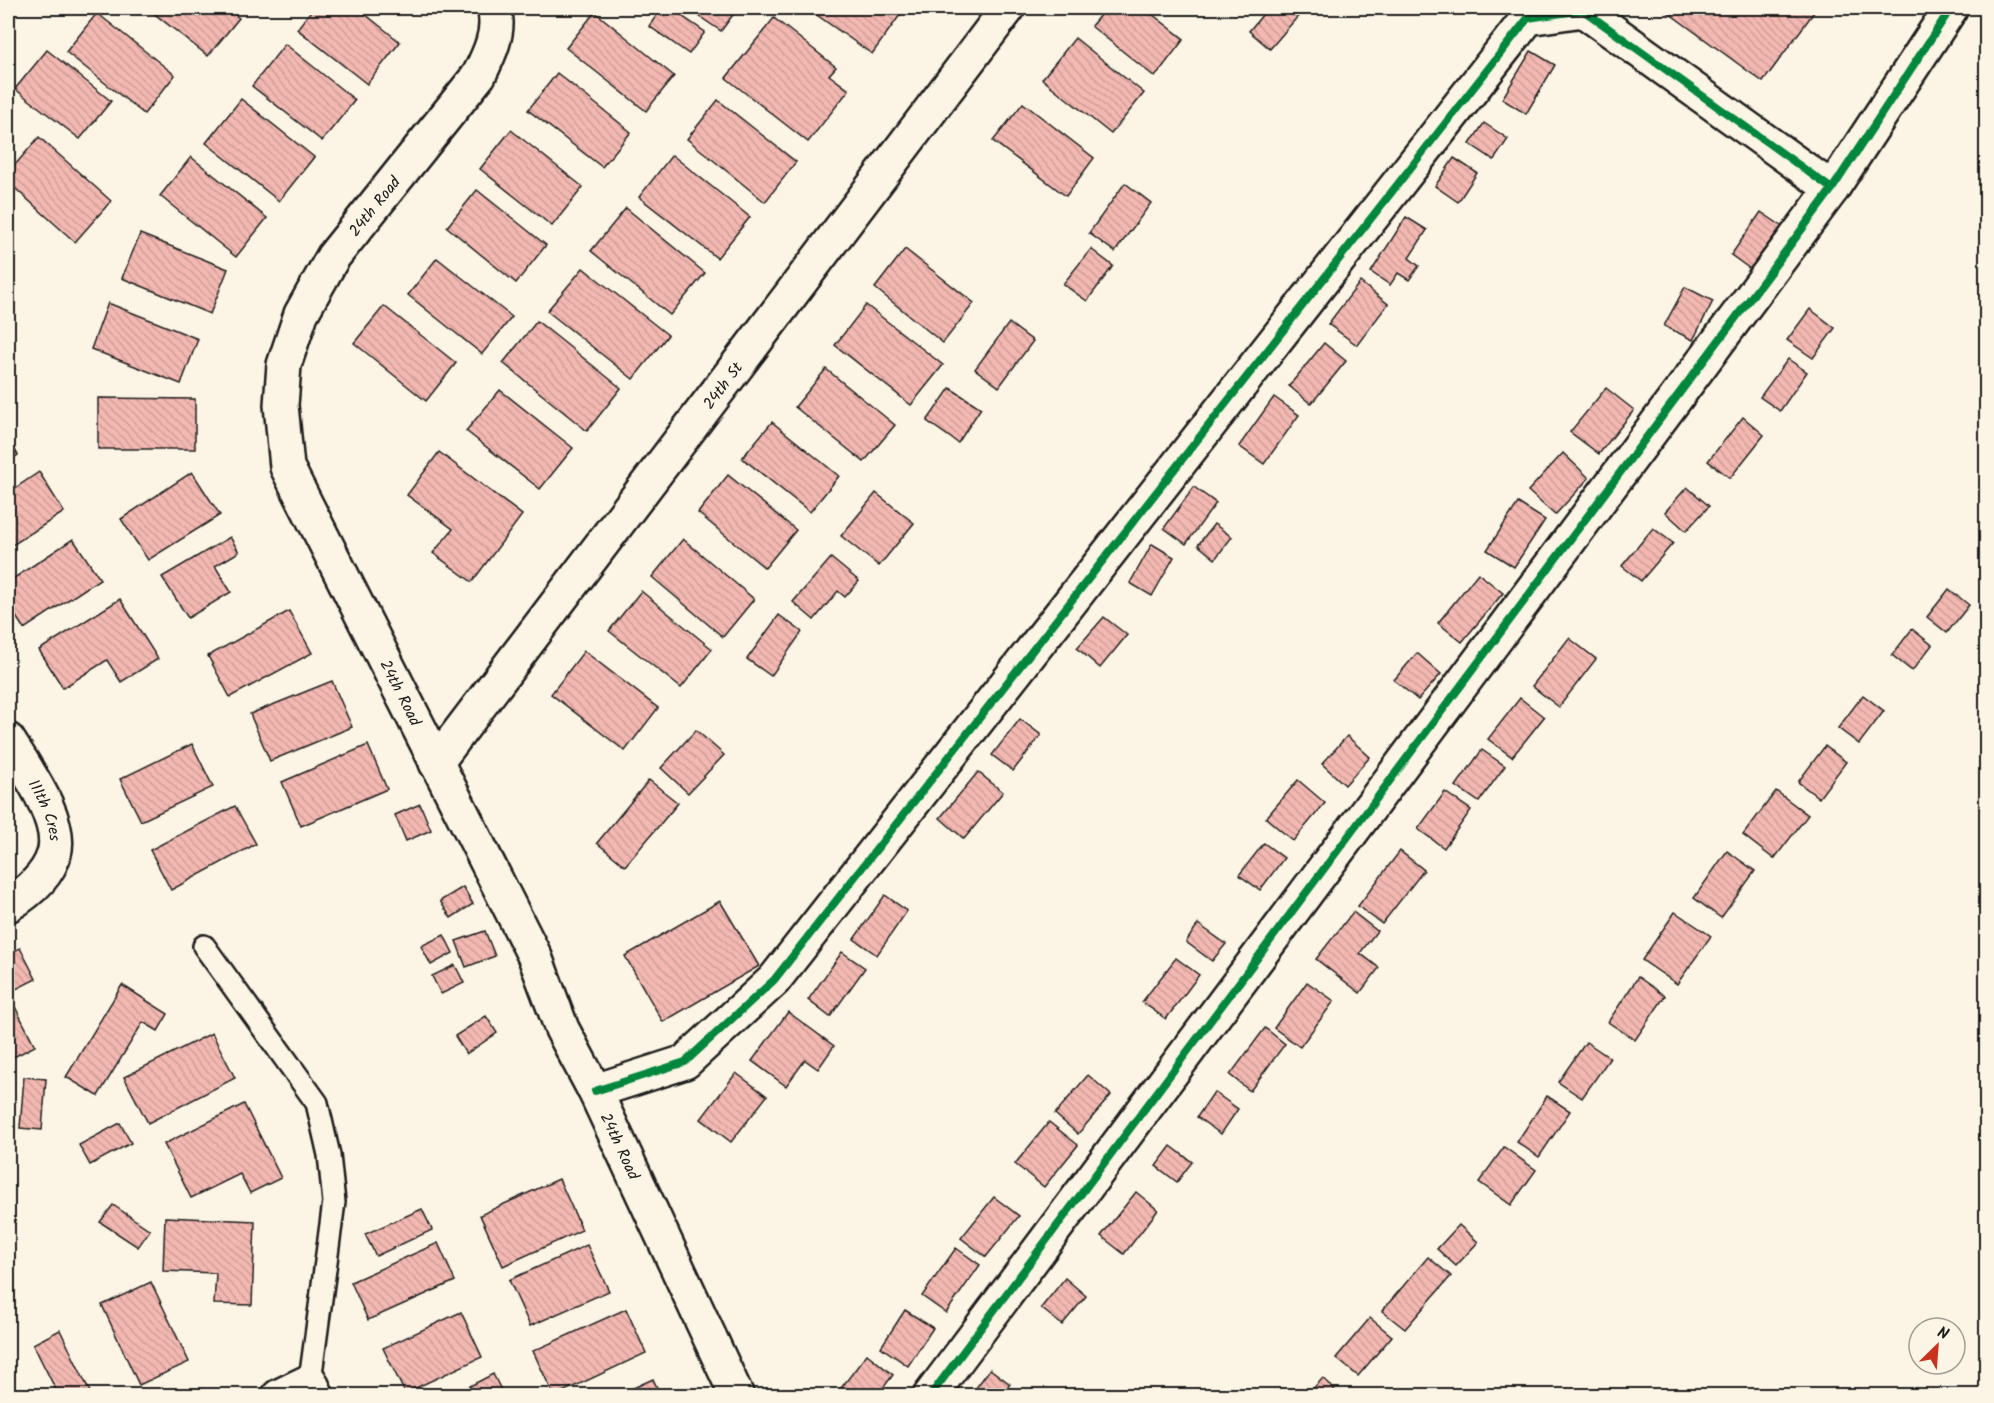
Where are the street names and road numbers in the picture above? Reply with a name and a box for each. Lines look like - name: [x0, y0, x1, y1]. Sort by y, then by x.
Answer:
- street label: 24th Road: [343, 171, 408, 243]
- street label: 24th St: [697, 356, 750, 415]
- street label: 24th Road: [373, 656, 428, 732]
- street label: 111th Cres: [21, 775, 67, 842]
- street label: 24th Road: [593, 1109, 646, 1185]

